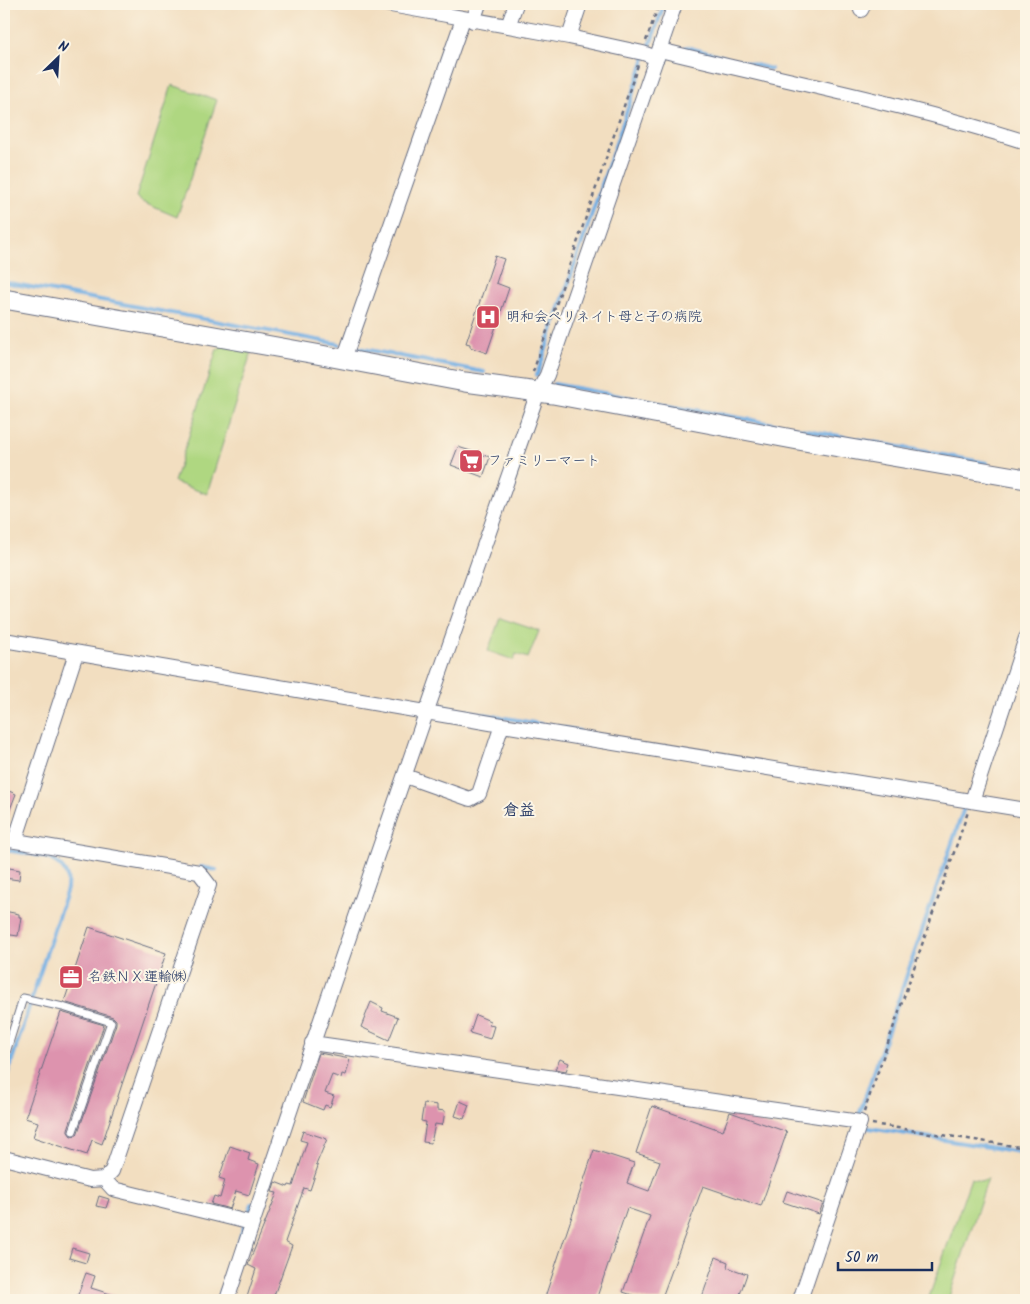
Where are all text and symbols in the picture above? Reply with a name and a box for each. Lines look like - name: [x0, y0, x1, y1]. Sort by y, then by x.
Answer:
- north arrow: [32, 32, 82, 82]
- text: N: [54, 35, 72, 59]
- hospital icon: 明和会ペリネイト母と子の病院: [475, 304, 501, 330]
- place label: 明和会ペリネイト母と子の病院: [506, 306, 702, 328]
- supermarket icon: ファミリーマート: [458, 448, 484, 474]
- place label: ファミリーマート: [488, 450, 600, 472]
- district label: 倉益: [503, 798, 535, 823]
- office icon: 名鉄ＮＸ運輸㈱: [58, 964, 84, 990]
- place label: 名鉄ＮＸ運輸㈱: [88, 966, 186, 988]
- scale bar: [838, 1239, 931, 1271]
- text: 50 m: [845, 1246, 879, 1270]

